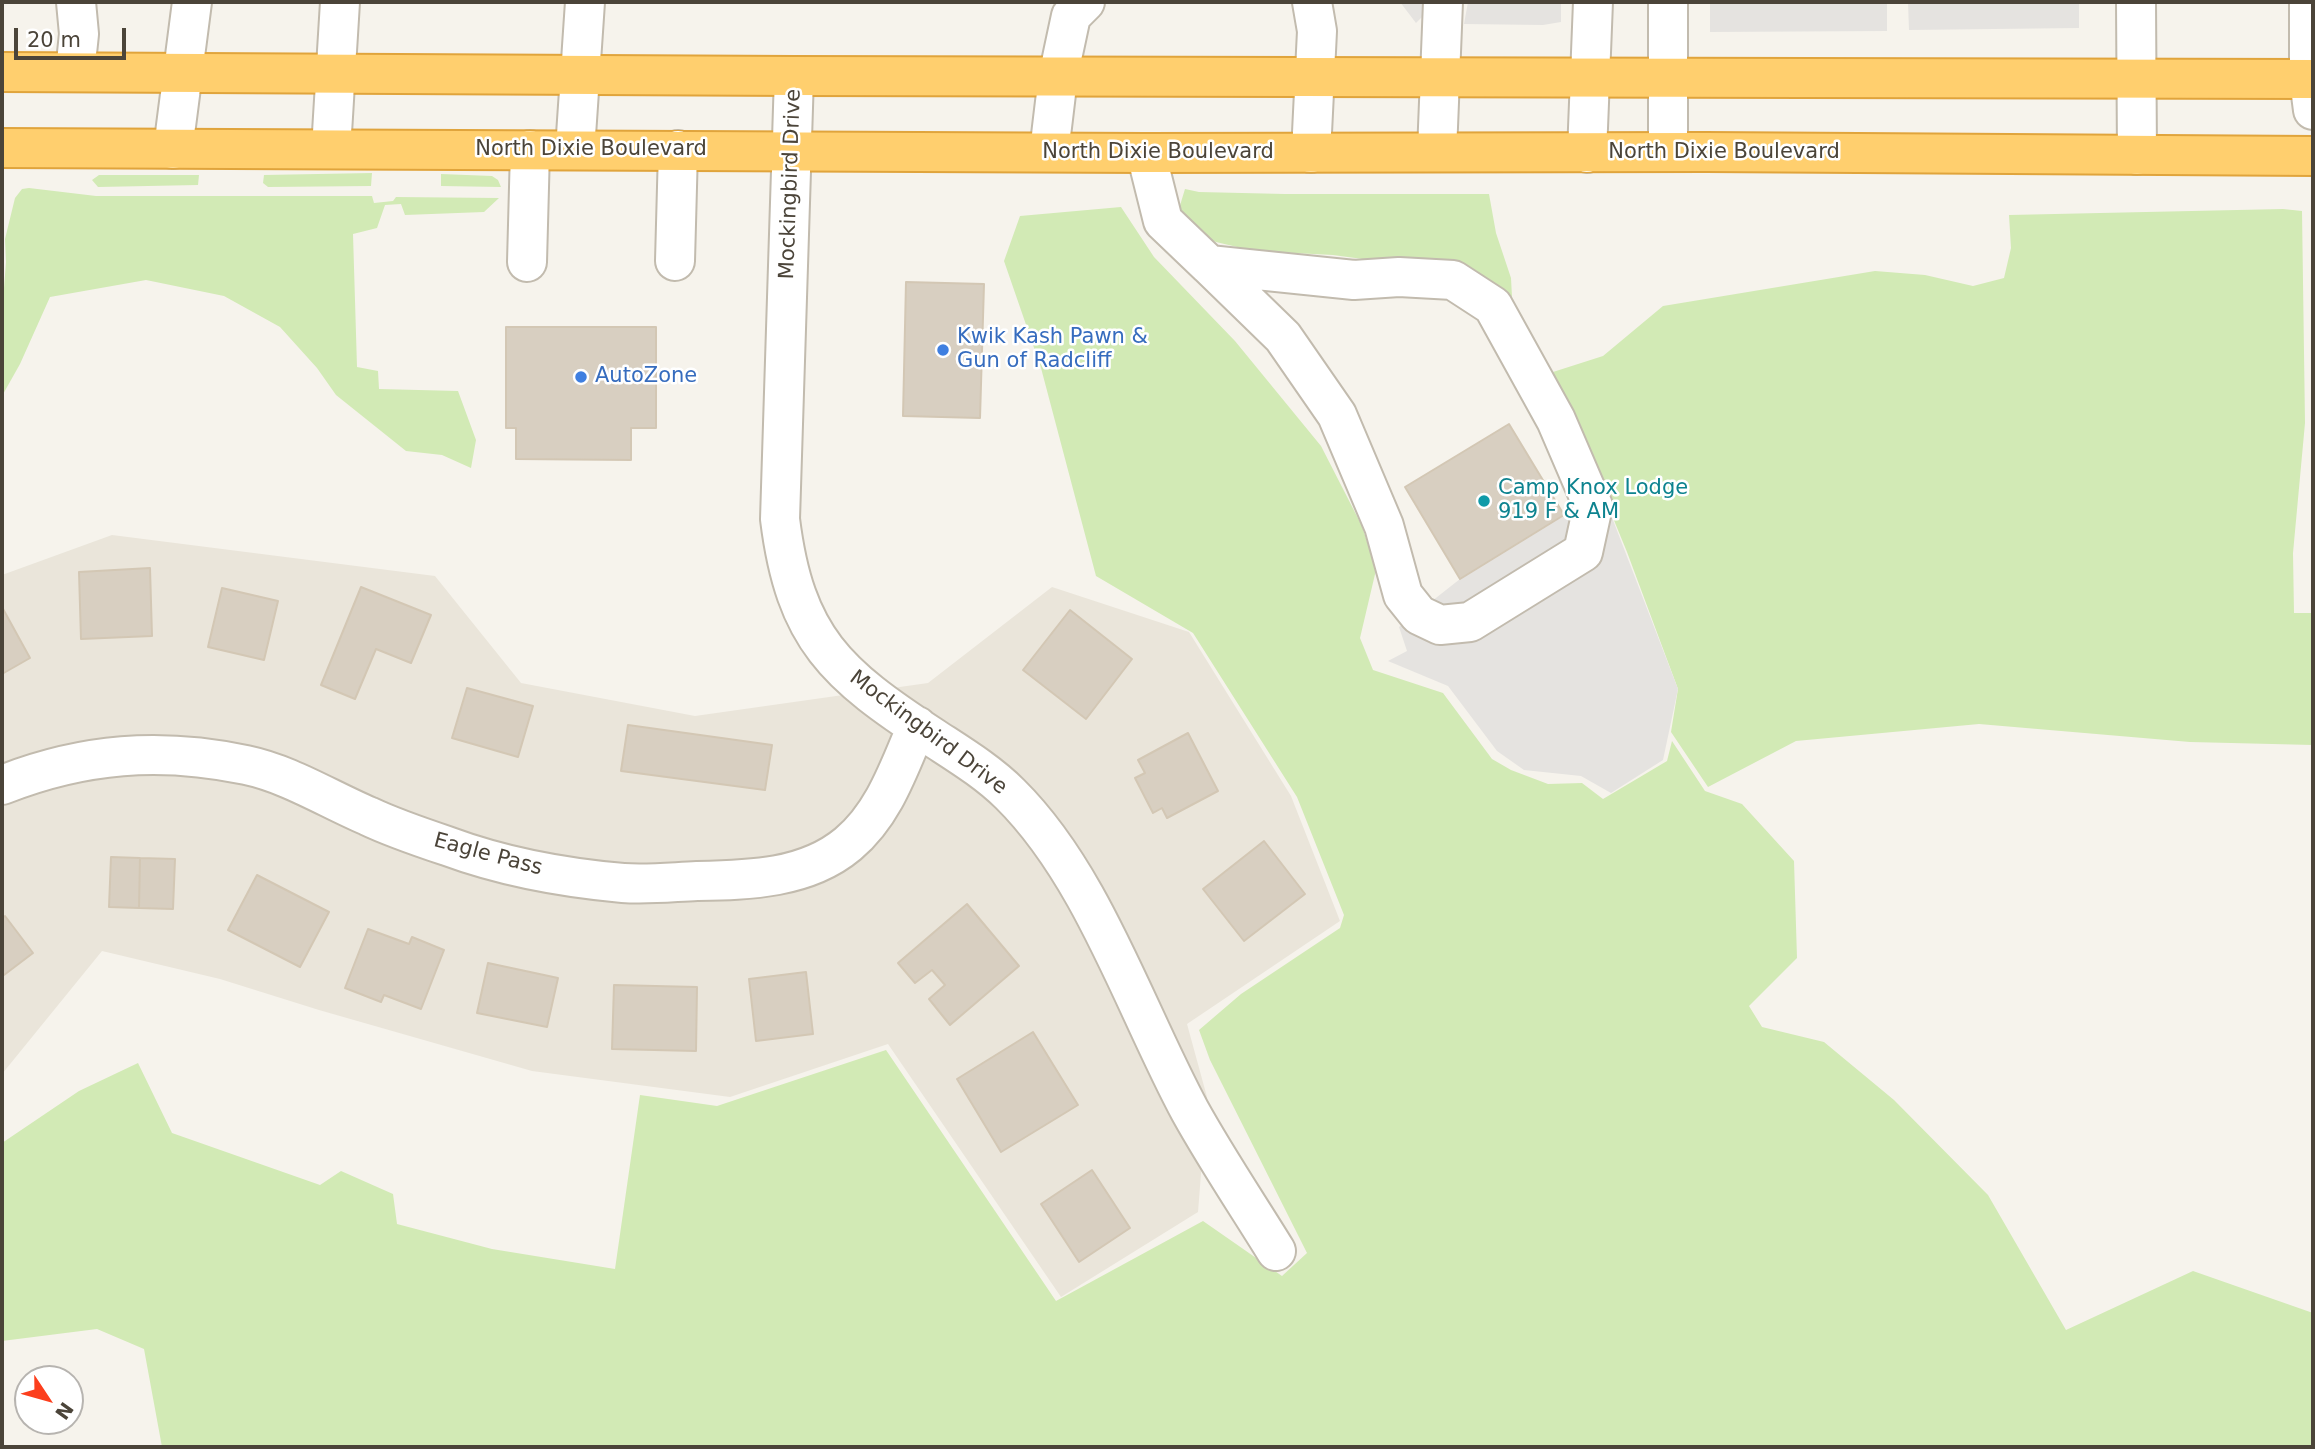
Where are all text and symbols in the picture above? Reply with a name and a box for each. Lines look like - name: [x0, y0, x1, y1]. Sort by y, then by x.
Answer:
- scale bar: [18, 14, 130, 58]
- text: 20 m: [27, 28, 81, 52]
- street label: Mockingbird Drive: [775, 88, 807, 280]
- street label: North Dixie Boulevard: [475, 137, 707, 163]
- street label: North Dixie Boulevard: [1042, 140, 1274, 166]
- street label: North Dixie Boulevard: [1608, 140, 1840, 166]
- place label: Kwik Kash Pawn & Gun of Radcliff: [957, 325, 1148, 375]
- marker: Kwik Kash Pawn & Gun of Radcliff: [935, 342, 951, 358]
- place label: AutoZone: [595, 364, 697, 390]
- marker: AutoZone: [573, 369, 589, 385]
- place label: Camp Knox Lodge 919 F & AM: [1498, 476, 1688, 526]
- marker: Camp Knox Lodge 919 F & AM: [1476, 493, 1492, 509]
- street label: Mockingbird Drive: [844, 666, 1012, 800]
- street label: Eagle Pass: [431, 828, 545, 882]
- north arrow: [14, 1365, 84, 1435]
- text: N: [51, 1398, 78, 1424]

